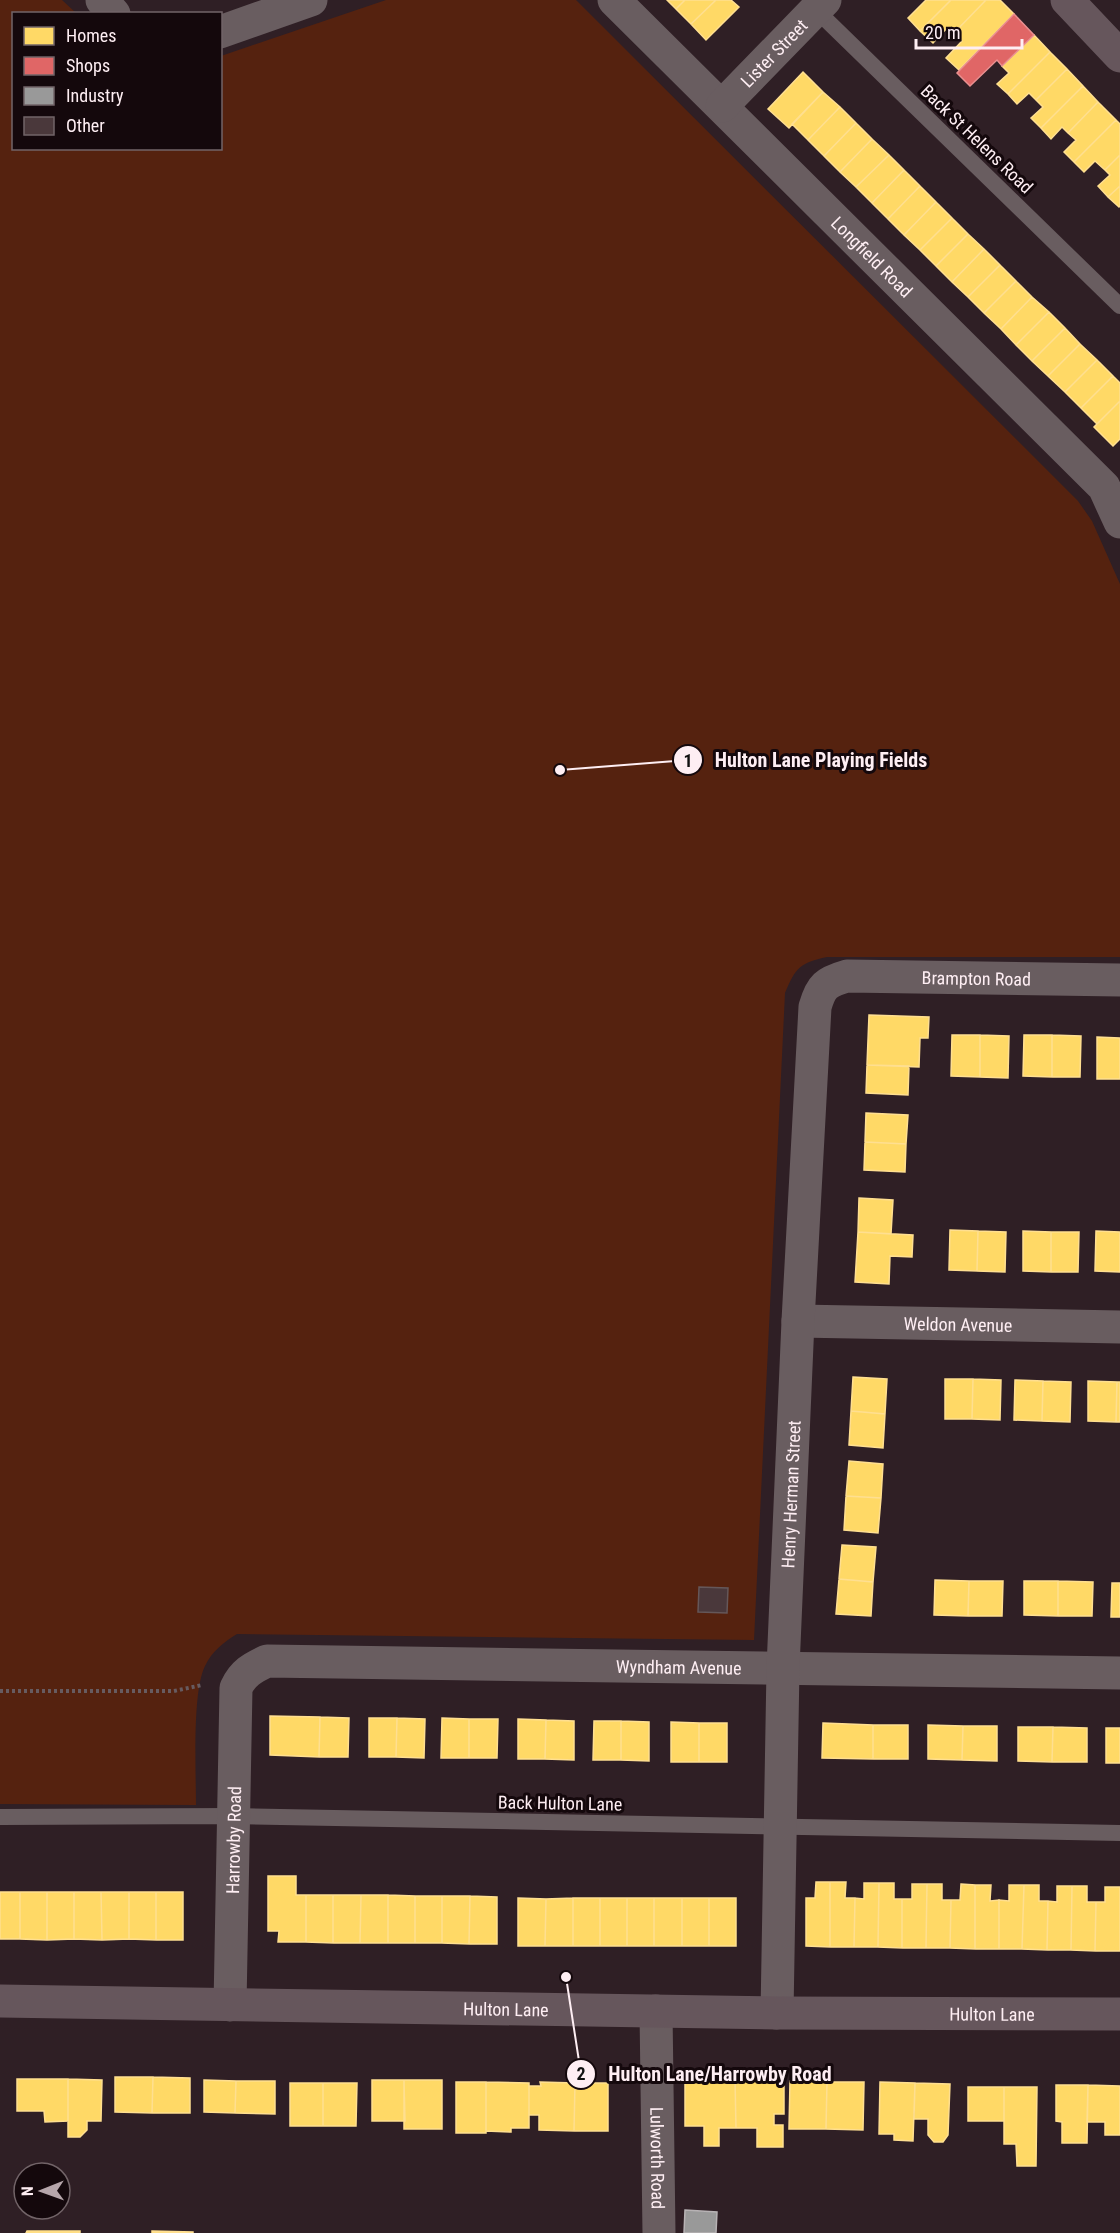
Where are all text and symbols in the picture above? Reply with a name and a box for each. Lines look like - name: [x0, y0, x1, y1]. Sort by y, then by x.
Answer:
- legend: [12, 12, 222, 150]
- scale bar: [916, 12, 1022, 50]
- street label: Lister Street: [736, 15, 811, 91]
- text: 20 m: [925, 22, 960, 43]
- text: Homes: [66, 25, 116, 46]
- text: Shops: [66, 55, 110, 76]
- street label: Back St Helens Road: [917, 80, 1037, 198]
- text: Industry: [66, 85, 124, 106]
- text: Other: [66, 115, 105, 136]
- street label: Longfield Road: [827, 212, 917, 301]
- callout: Hulton Lane Playing Fields: [673, 741, 939, 779]
- text: Hulton Lane Playing Fields: [715, 748, 927, 772]
- text: 1: [683, 750, 693, 771]
- street label: Brampton Road: [922, 967, 1031, 989]
- street label: Weldon Avenue: [903, 1312, 1013, 1335]
- street label: Henry Herman Street: [777, 1420, 804, 1569]
- street label: Wyndham Avenue: [616, 1655, 742, 1678]
- street label: Harrowby Road: [222, 1786, 245, 1894]
- street label: Back Hulton Lane: [498, 1791, 622, 1815]
- street label: Hulton Lane: [463, 1998, 549, 2020]
- street label: Hulton Lane: [949, 2003, 1035, 2024]
- callout: Hulton Lane/Harrowby Road: [566, 2055, 843, 2093]
- text: Hulton Lane/Harrowby Road: [608, 2062, 832, 2086]
- text: 2: [576, 2063, 586, 2084]
- street label: Lulworth Road: [647, 2107, 669, 2209]
- north arrow: [12, 2161, 72, 2221]
- text: N: [18, 2186, 37, 2196]

